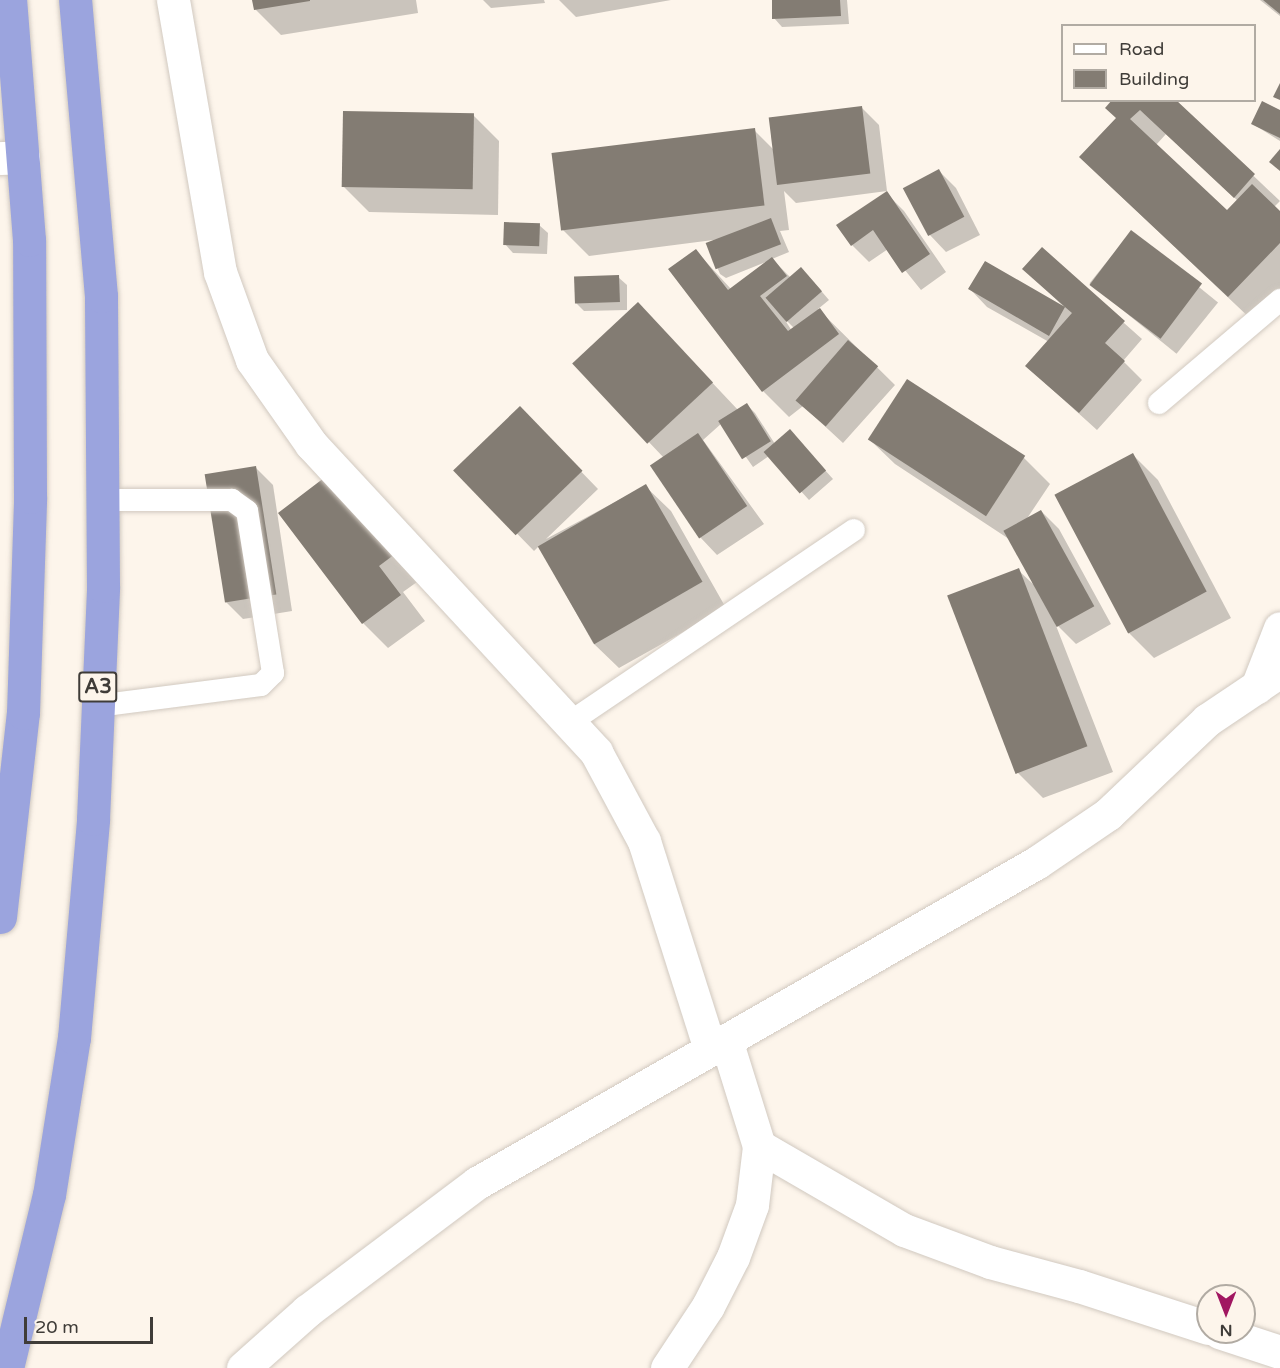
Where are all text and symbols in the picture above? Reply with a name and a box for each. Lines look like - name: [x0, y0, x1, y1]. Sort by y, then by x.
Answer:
- legend: [1061, 24, 1256, 102]
- text: Road: [1119, 38, 1164, 60]
- text: Building: [1119, 68, 1189, 90]
- road number: A3: [77, 670, 119, 704]
- north arrow: [1196, 1284, 1256, 1344]
- scale bar: [27, 1305, 156, 1343]
- text: 20 m: [35, 1316, 79, 1338]
- text: N: [1220, 1320, 1232, 1340]

